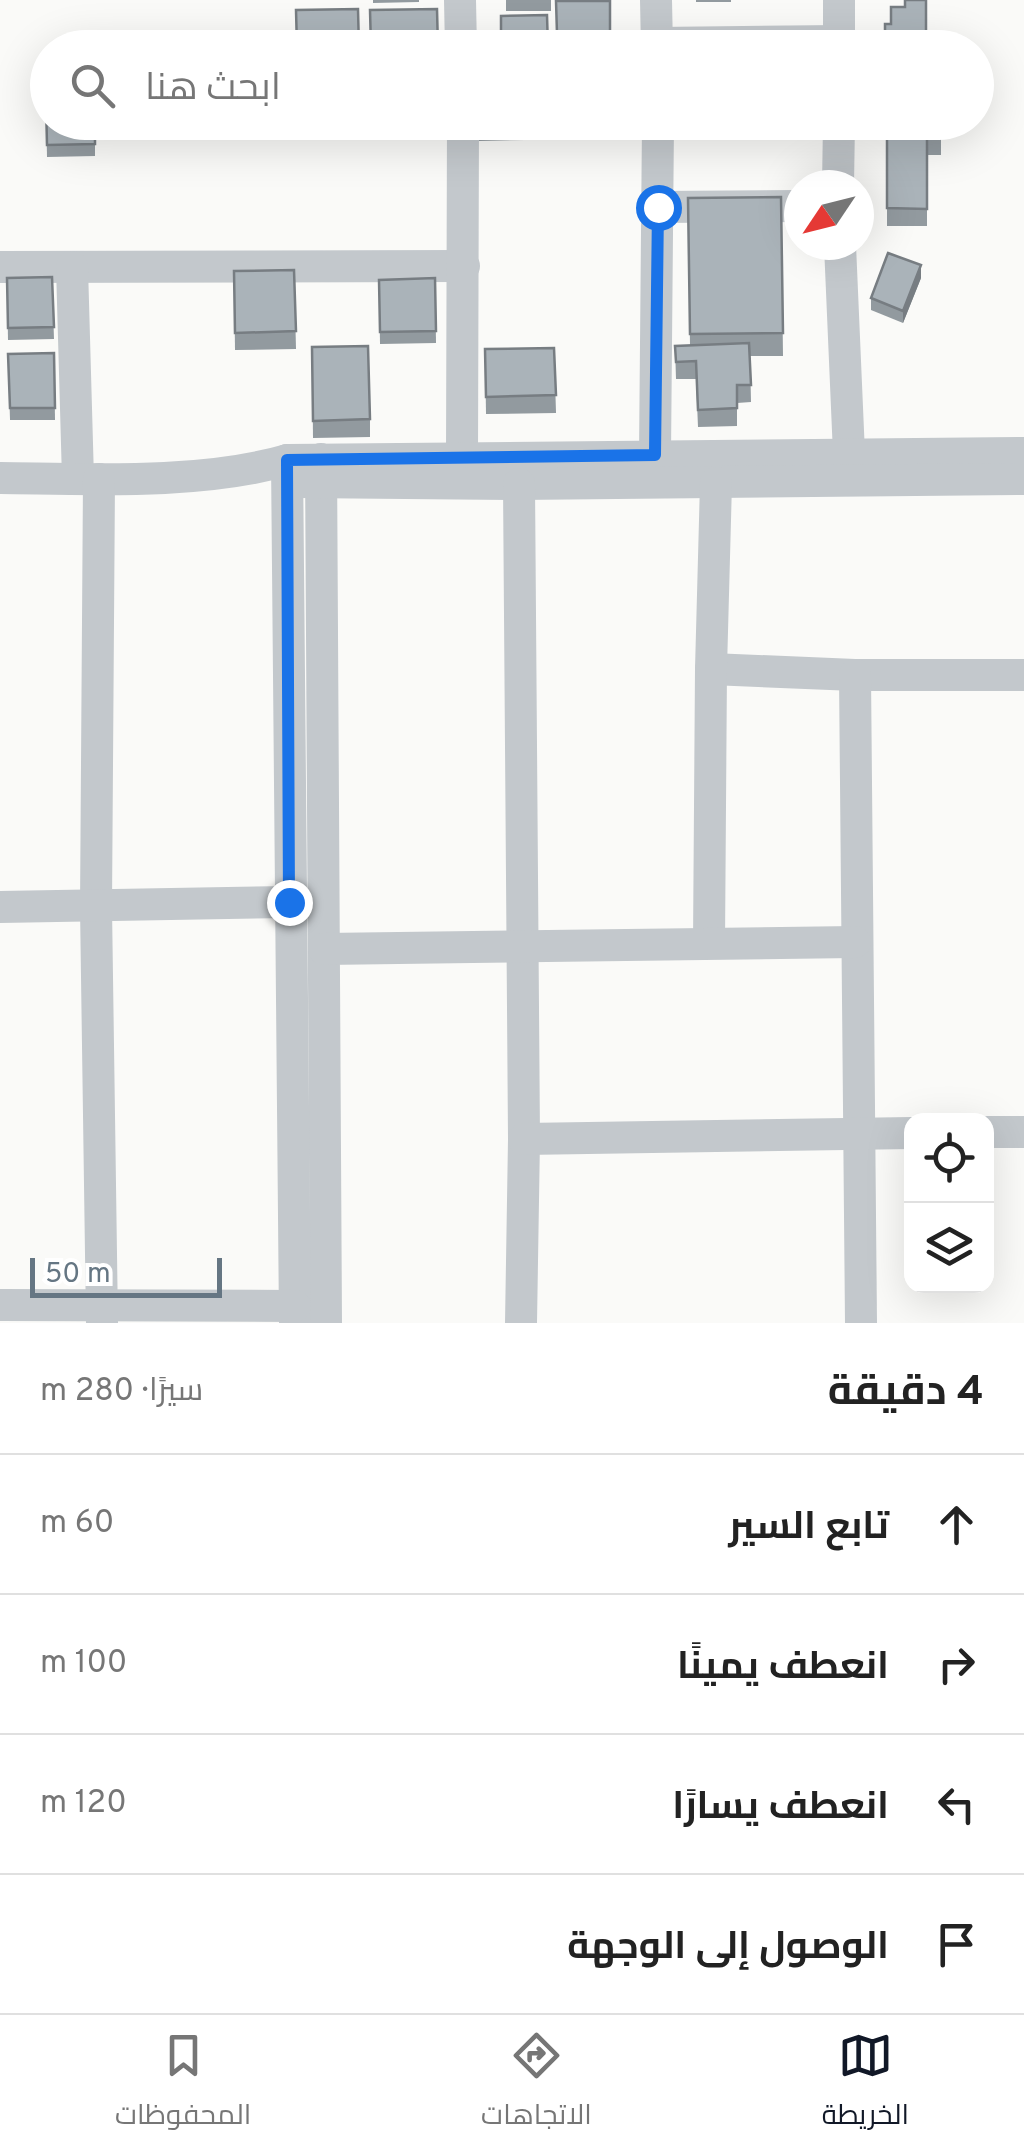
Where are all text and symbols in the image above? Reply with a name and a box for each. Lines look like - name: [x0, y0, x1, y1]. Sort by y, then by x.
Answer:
- search box: [30, 30, 994, 140]
- icon: search: [65, 58, 120, 113]
- text: ابحث هنا: [145, 65, 281, 114]
- north arrow: [784, 170, 874, 260]
- route start: [636, 185, 682, 231]
- route end: [267, 880, 313, 926]
- map controls: [904, 1113, 994, 1293]
- button: locate: [904, 1113, 994, 1203]
- button: layers: [904, 1203, 994, 1293]
- scale bar: [30, 1253, 222, 1298]
- text: 50 m: [45, 1257, 111, 1293]
- text: 4 دقيقة: [828, 1367, 984, 1420]
- text: سيرًا · 280 m: [40, 1372, 203, 1412]
- icon: ahead: [929, 1497, 984, 1552]
- text: 60 m: [40, 1504, 114, 1544]
- text: تابع السير: [728, 1504, 889, 1553]
- icon: right: [929, 1637, 984, 1692]
- text: 100 m: [40, 1644, 127, 1684]
- text: انعطف يمينًا: [677, 1644, 889, 1693]
- icon: left: [929, 1777, 984, 1832]
- text: 120 m: [40, 1784, 127, 1824]
- text: انعطف يسارًا: [672, 1784, 889, 1833]
- icon: arrive: [929, 1917, 984, 1972]
- text: الوصول إلى الوجهة: [567, 1924, 889, 1973]
- tab: المحفوظات: [115, 2028, 251, 2140]
- tab: الاتجاهات: [481, 2028, 592, 2140]
- tab: الخريطة: [822, 2028, 909, 2140]

